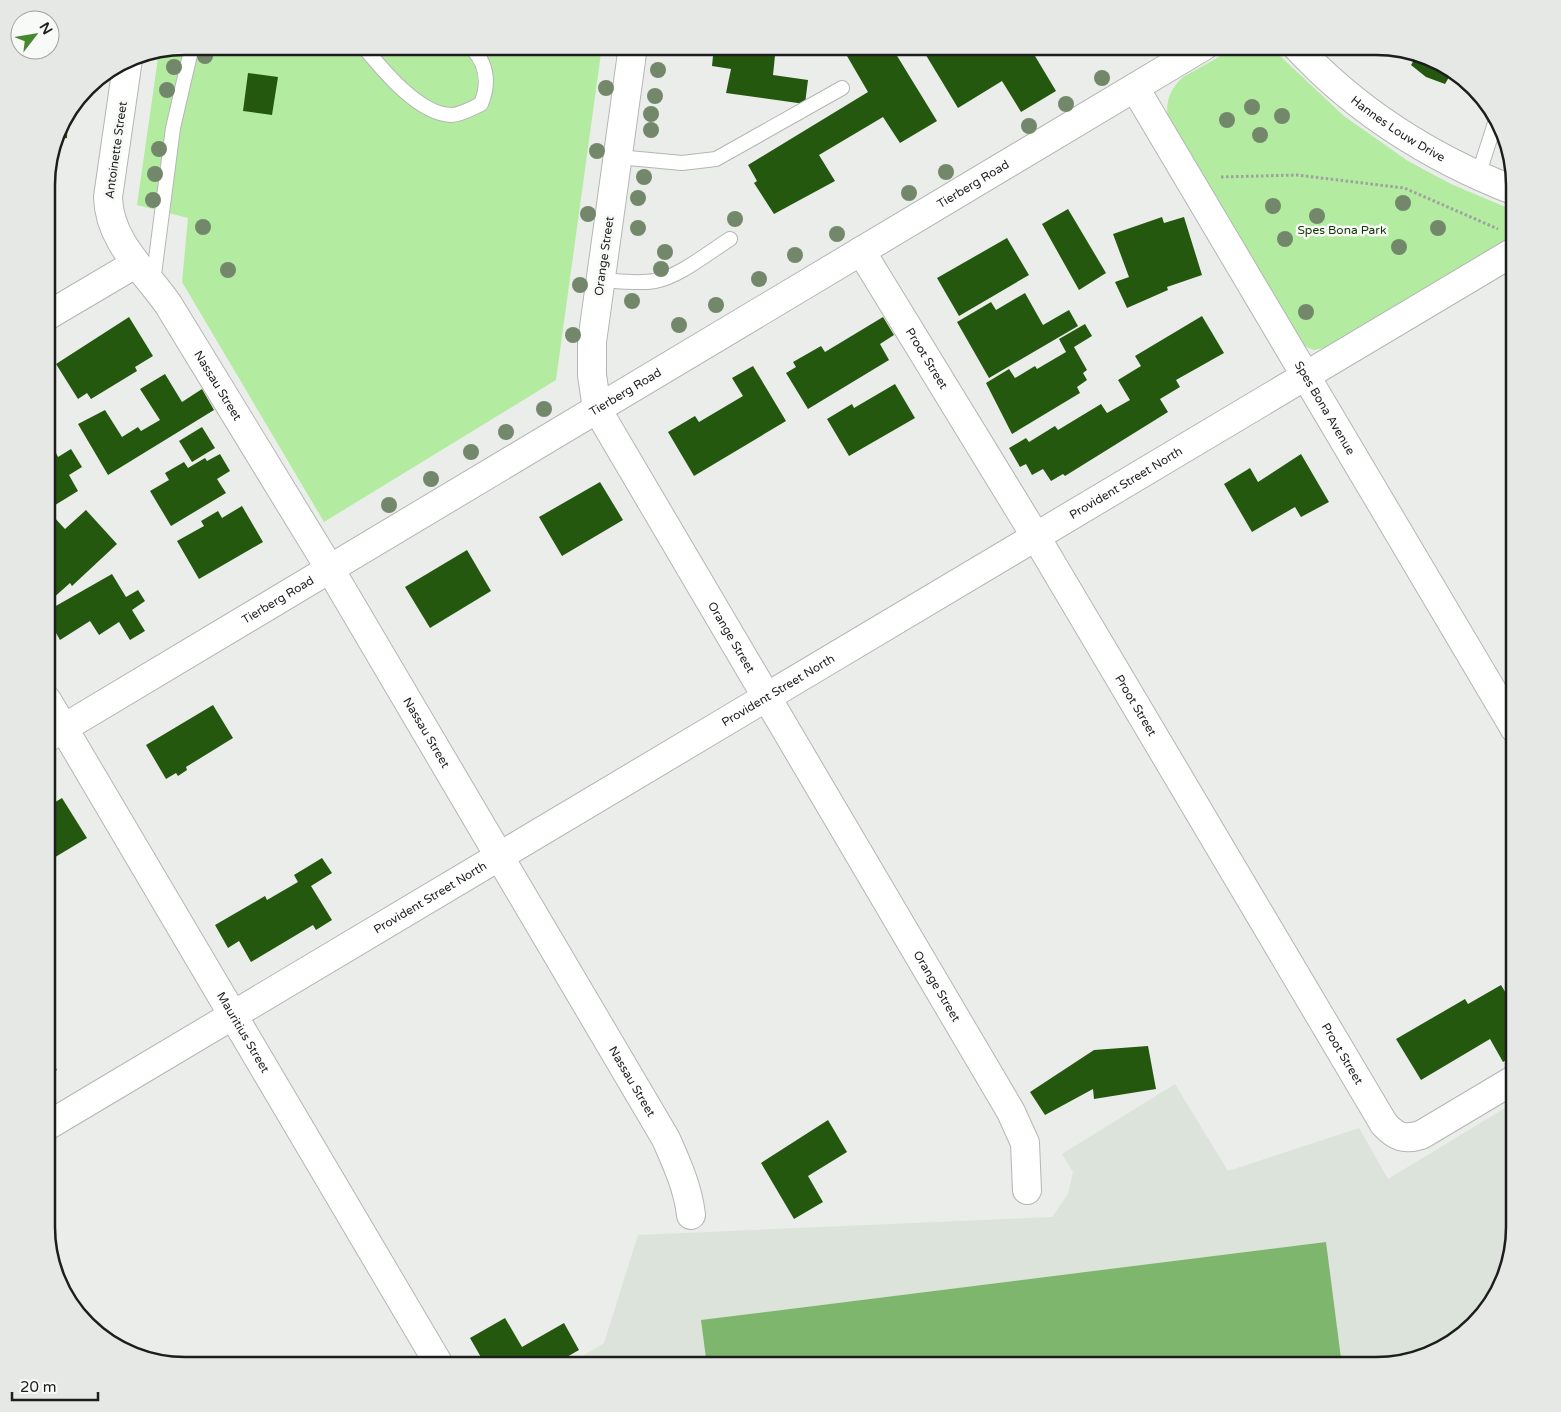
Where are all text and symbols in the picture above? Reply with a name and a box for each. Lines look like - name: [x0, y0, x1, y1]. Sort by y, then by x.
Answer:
- north arrow: [10, 10, 60, 60]
- text: N: [36, 19, 56, 38]
- street label: Hannes Louw Drive: [1348, 93, 1448, 165]
- street label: Antoinette Street: [102, 100, 130, 200]
- street label: Tierberg Road: [935, 157, 1011, 211]
- street label: Orange Street: [591, 215, 617, 297]
- park label: Spes Bona Park: [1298, 223, 1387, 237]
- street label: Proot Street: [903, 325, 951, 392]
- street label: Nassau Street: [191, 348, 245, 423]
- street label: Spes Bona Avenue: [1292, 359, 1358, 457]
- street label: Tierberg Road: [587, 365, 664, 419]
- street label: Provident Street North: [1067, 444, 1185, 522]
- street label: Tierberg Road: [239, 573, 316, 627]
- street label: Orange Street: [705, 599, 758, 676]
- street label: Provident Street North: [719, 651, 837, 729]
- street label: Proot Street: [1112, 672, 1160, 739]
- street label: Nassau Street: [400, 695, 453, 771]
- street label: Provident Street North: [371, 859, 489, 937]
- street label: Orange Street: [911, 948, 963, 1025]
- street label: Mauritius Street: [214, 990, 273, 1076]
- street label: Proot Street: [1319, 1020, 1366, 1087]
- street label: Nassau Street: [606, 1044, 659, 1120]
- scale bar: [12, 1370, 99, 1402]
- text: 20 m: [20, 1378, 57, 1396]

